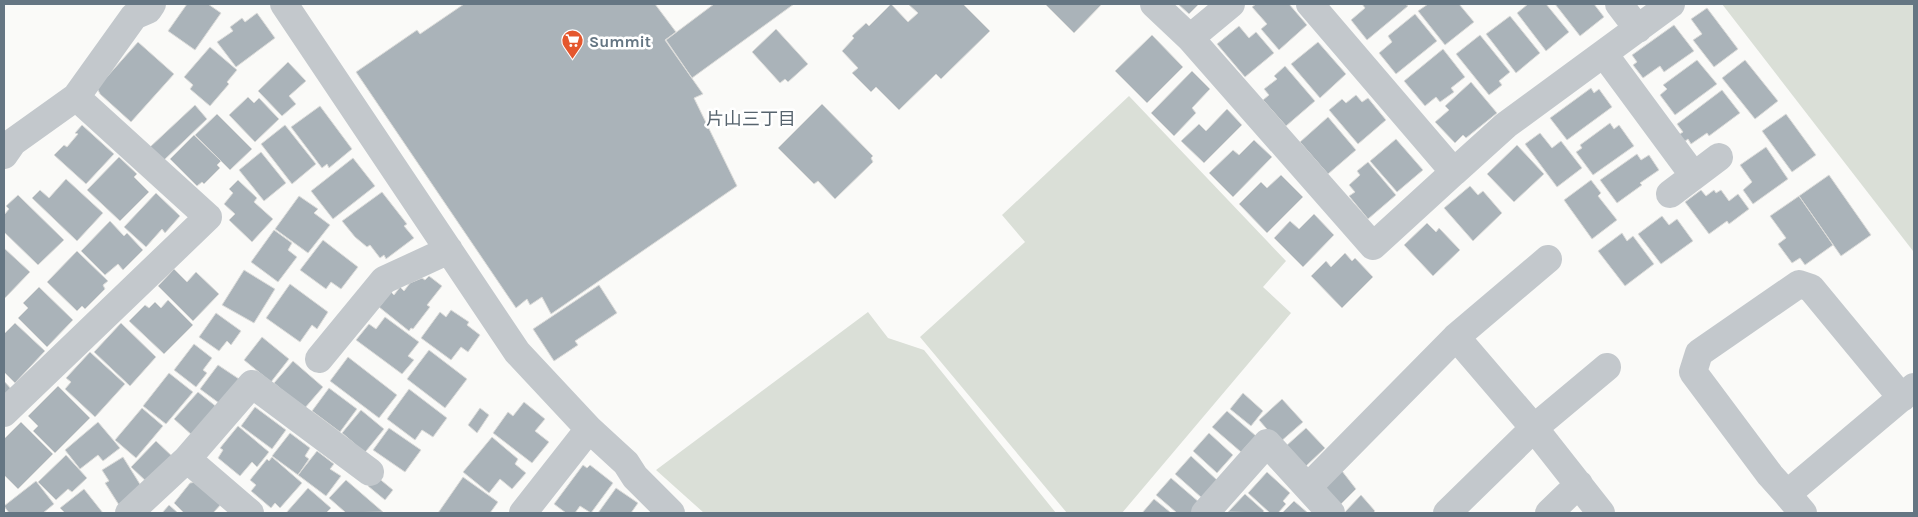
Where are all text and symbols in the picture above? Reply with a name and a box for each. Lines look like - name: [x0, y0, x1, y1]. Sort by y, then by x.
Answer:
- supermarket icon: Summit: [561, 29, 585, 60]
- place label: Summit: [589, 32, 651, 51]
- district label: 片山三丁目: [706, 108, 796, 130]

